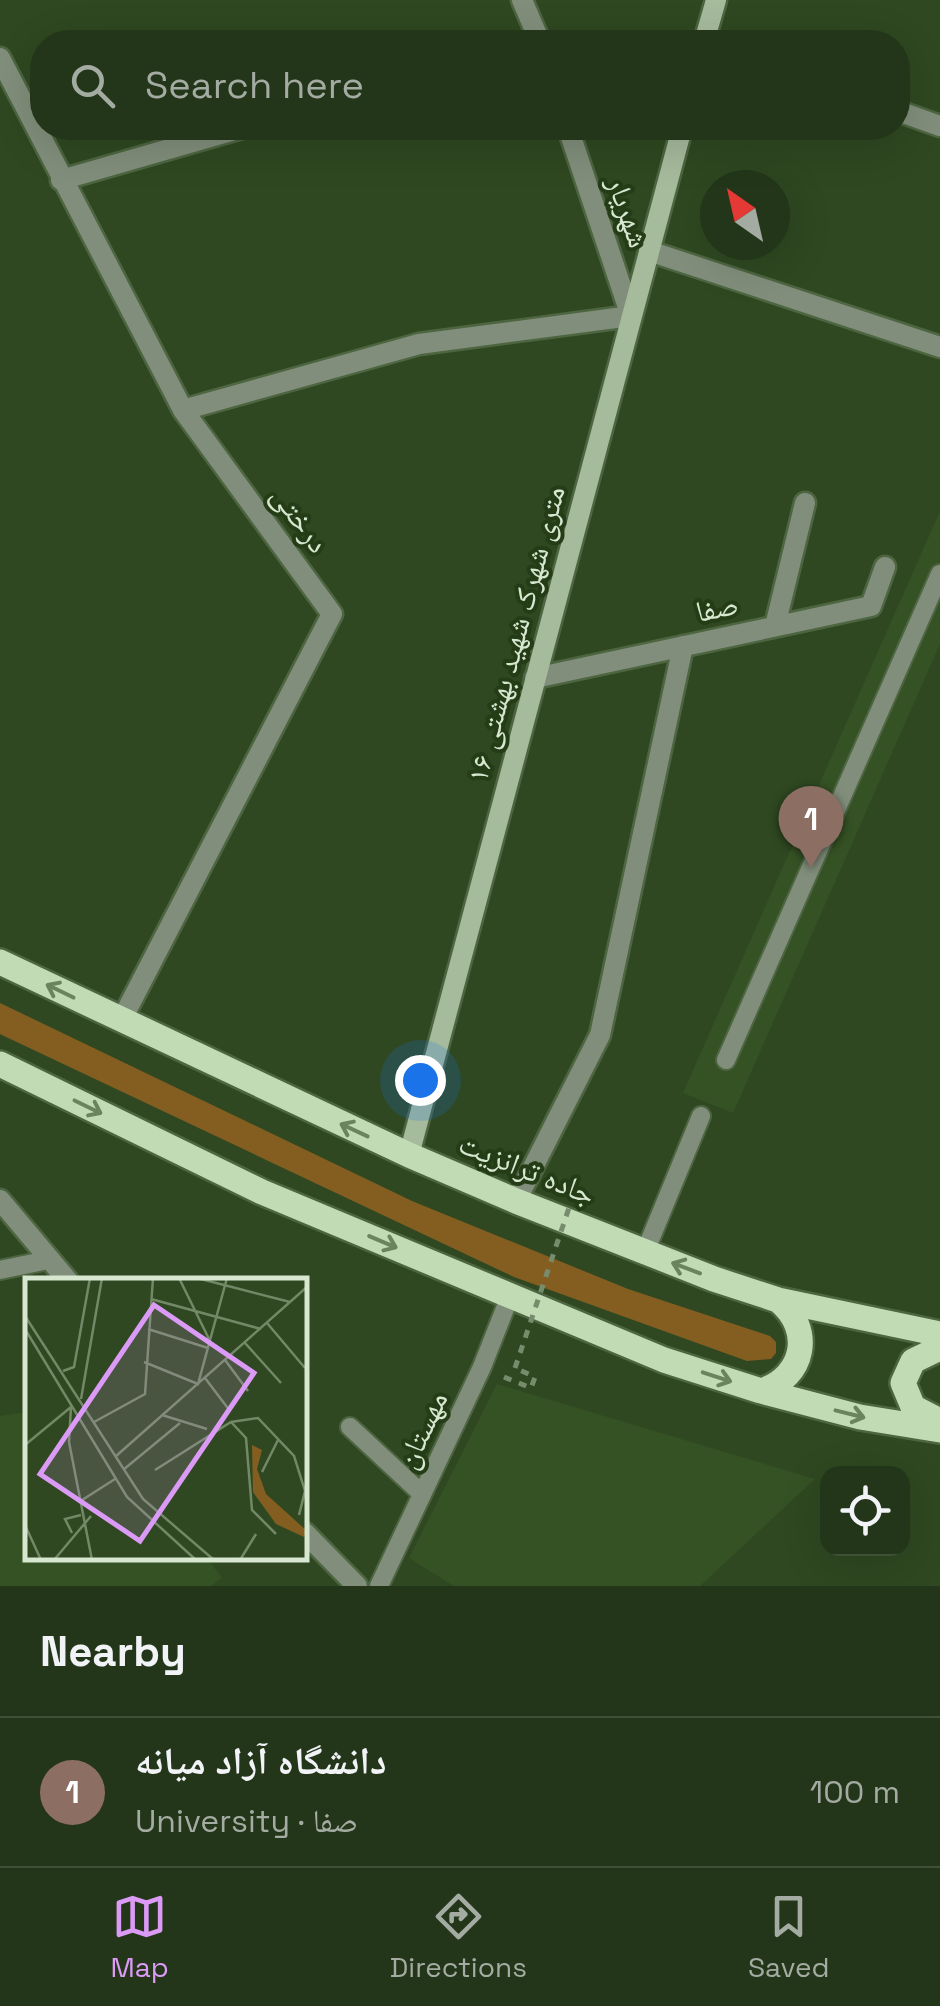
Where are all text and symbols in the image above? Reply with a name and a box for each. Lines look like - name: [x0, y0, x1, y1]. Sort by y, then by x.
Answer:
- search box: [30, 30, 910, 140]
- icon: search: [65, 58, 120, 113]
- text: Search here: [145, 61, 364, 109]
- street label: شهریار: [598, 170, 659, 253]
- north arrow: [700, 170, 790, 260]
- street label: درختی: [263, 477, 338, 560]
- street label: ۱۶ متری شهرک شهيد بهشتی: [457, 481, 574, 786]
- street label: صفا: [692, 584, 742, 631]
- pin: 1: [778, 786, 844, 868]
- one-way arrow: [45, 981, 75, 1000]
- your location: [395, 1055, 446, 1106]
- one-way arrow: [72, 1098, 102, 1117]
- one-way arrow: [340, 1119, 370, 1138]
- street label: جاده ترانزیت: [453, 1124, 601, 1214]
- one-way arrow: [367, 1235, 397, 1253]
- one-way arrow: [671, 1257, 702, 1275]
- inset map: [25, 1278, 308, 1561]
- one-way arrow: [700, 1369, 732, 1387]
- street label: مهستان: [387, 1385, 456, 1475]
- one-way arrow: [833, 1406, 865, 1424]
- map controls: [820, 1466, 910, 1556]
- button: locate: [820, 1466, 910, 1556]
- text: Nearby: [40, 1625, 186, 1678]
- text: دانشگاه آزاد میانه: [135, 1737, 387, 1785]
- text: 1: [65, 1772, 80, 1812]
- text: 100 m: [810, 1772, 900, 1812]
- text: University · صفا: [135, 1801, 358, 1841]
- tab: Map: [110, 1889, 169, 1985]
- tab: Directions: [390, 1889, 527, 1985]
- tab: Saved: [748, 1889, 830, 1985]

